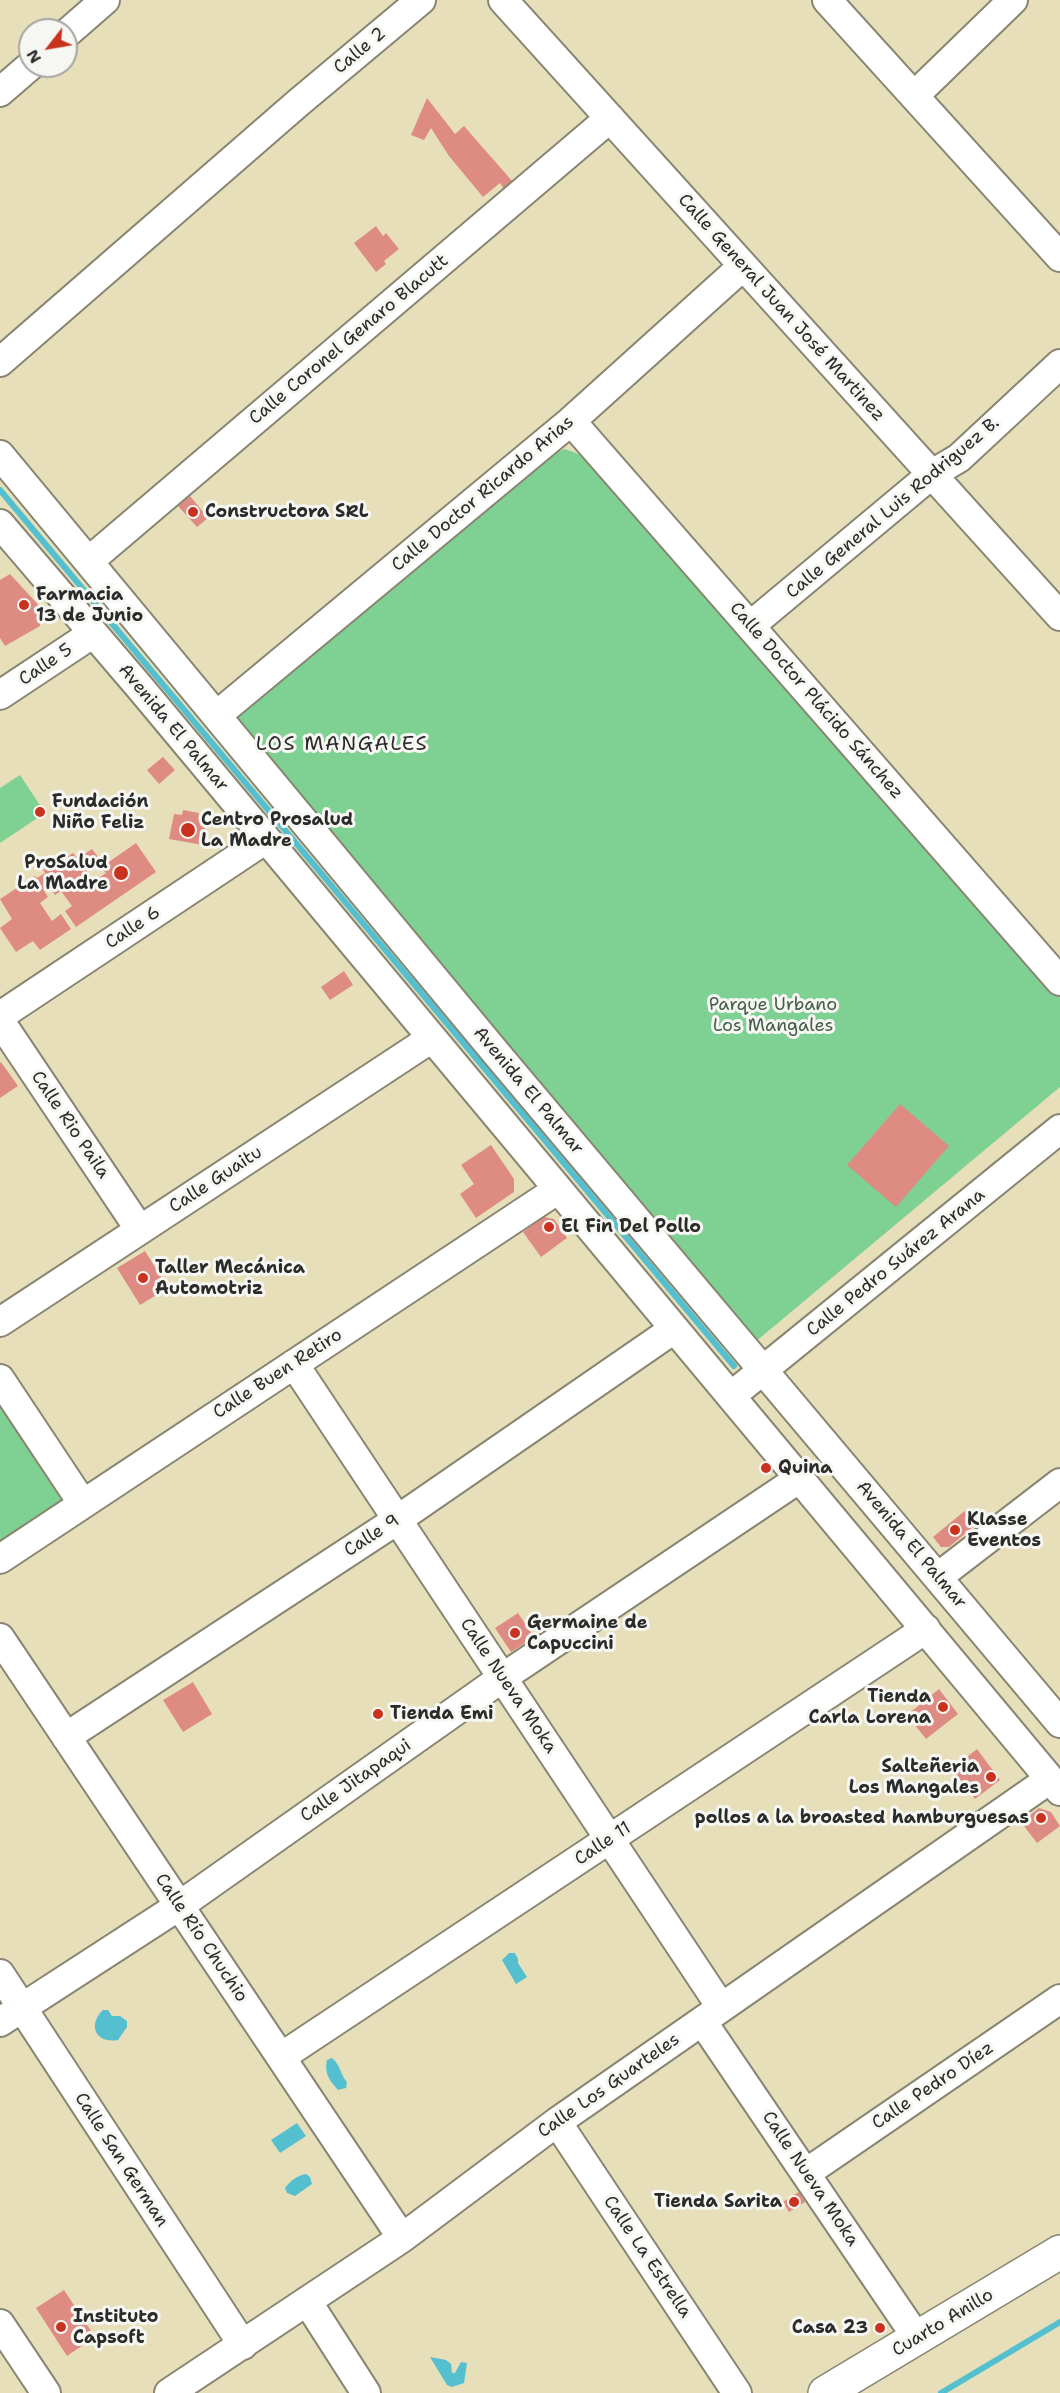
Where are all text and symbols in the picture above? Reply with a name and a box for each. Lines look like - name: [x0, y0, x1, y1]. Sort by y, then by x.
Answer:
- north arrow: [18, 18, 78, 78]
- street label: Calle 2: [329, 23, 391, 79]
- text: N: [22, 46, 46, 67]
- street label: Calle General Juan José Martinez: [673, 190, 889, 426]
- street label: Calle Coronel Genaro Blacutt: [245, 250, 453, 430]
- street label: Calle Doctor Ricardo Arias: [388, 411, 578, 577]
- street label: Calle General Luis Rodriguez B.: [782, 412, 1004, 604]
- place label: Constructora SRL: [205, 501, 368, 523]
- marker: Constructora SRL: [186, 505, 200, 519]
- place label: Farmacia 13 de Junio: [36, 584, 143, 626]
- marker: Farmacia 13 de Junio: [17, 598, 31, 612]
- street label: Calle Doctor Plácido Sánchez: [725, 598, 907, 804]
- street label: Calle 5: [15, 639, 77, 691]
- street label: Avenida El Palmar: [113, 660, 233, 796]
- district label: LOS MANGALES: [256, 733, 428, 757]
- place label: Fundación Niño Feliz: [52, 791, 148, 834]
- marker: Fundación Niño Feliz: [33, 805, 47, 819]
- place label: Centro Prosalud La Madre: [201, 809, 353, 852]
- marker: Centro Prosalud La Madre: [179, 821, 197, 839]
- place label: ProSalud La Madre: [17, 852, 108, 894]
- marker: ProSalud La Madre: [112, 864, 130, 882]
- street label: Calle 6: [101, 902, 165, 954]
- park label: Parque Urbano Los Mangales: [709, 994, 837, 1036]
- street label: Avenida El Palmar: [468, 1023, 588, 1159]
- street label: Calle Rio Paila: [26, 1067, 114, 1183]
- street label: Calle Guaitu: [165, 1142, 267, 1218]
- street label: Calle Pedro Suárez Arana: [803, 1184, 989, 1342]
- place label: El Fin Del Pollo: [561, 1216, 701, 1238]
- marker: El Fin Del Pollo: [542, 1220, 556, 1234]
- place label: Taller Mecánica Automotriz: [155, 1257, 305, 1300]
- marker: Taller Mecánica Automotriz: [136, 1271, 150, 1285]
- street label: Calle Buen Retiro: [209, 1324, 347, 1424]
- place label: Quina: [778, 1457, 833, 1479]
- marker: Quina: [759, 1461, 773, 1475]
- street label: Avenida El Palmar: [851, 1477, 971, 1613]
- place label: Klasse Eventos: [967, 1509, 1041, 1552]
- street label: Calle 9: [340, 1510, 404, 1562]
- marker: Klasse Eventos: [948, 1523, 962, 1537]
- place label: Germaine de Capuccini: [527, 1612, 647, 1654]
- street label: Calle Nueva Moka: [455, 1614, 561, 1758]
- marker: Germaine de Capuccini: [508, 1626, 522, 1640]
- place label: Tienda Carla Lorena: [808, 1686, 931, 1728]
- marker: Tienda Carla Lorena: [936, 1700, 950, 1714]
- place label: Tienda Emi: [390, 1703, 494, 1725]
- marker: Tienda Emi: [371, 1707, 385, 1721]
- street label: Calle Jitapaqui: [296, 1735, 416, 1827]
- place label: Salteñeria Los Mangales: [849, 1756, 979, 1798]
- marker: Salteñeria Los Mangales: [984, 1770, 998, 1784]
- place label: pollos a la broasted hamburguesas: [695, 1807, 1029, 1829]
- marker: pollos a la broasted hamburguesas: [1034, 1811, 1048, 1825]
- street label: Calle 11: [571, 1817, 635, 1871]
- street label: Calle Río Chuchio: [150, 1870, 252, 2006]
- street label: Calle Los Guarteles: [534, 2029, 684, 2143]
- street label: Calle Pedro Díez: [868, 2037, 998, 2135]
- street label: Calle San German: [69, 2089, 173, 2231]
- street label: Calle Nueva Moka: [757, 2107, 863, 2251]
- place label: Tienda Sarita: [654, 2191, 782, 2213]
- street label: Calle La Estrella: [598, 2192, 696, 2322]
- marker: Tienda Sarita: [787, 2195, 801, 2209]
- street label: Cuarto Anillo: [889, 2284, 997, 2362]
- place label: Instituto Capsoft: [73, 2306, 159, 2348]
- place label: Casa 23: [792, 2317, 868, 2339]
- marker: Instituto Capsoft: [54, 2320, 68, 2334]
- marker: Casa 23: [873, 2321, 887, 2335]

